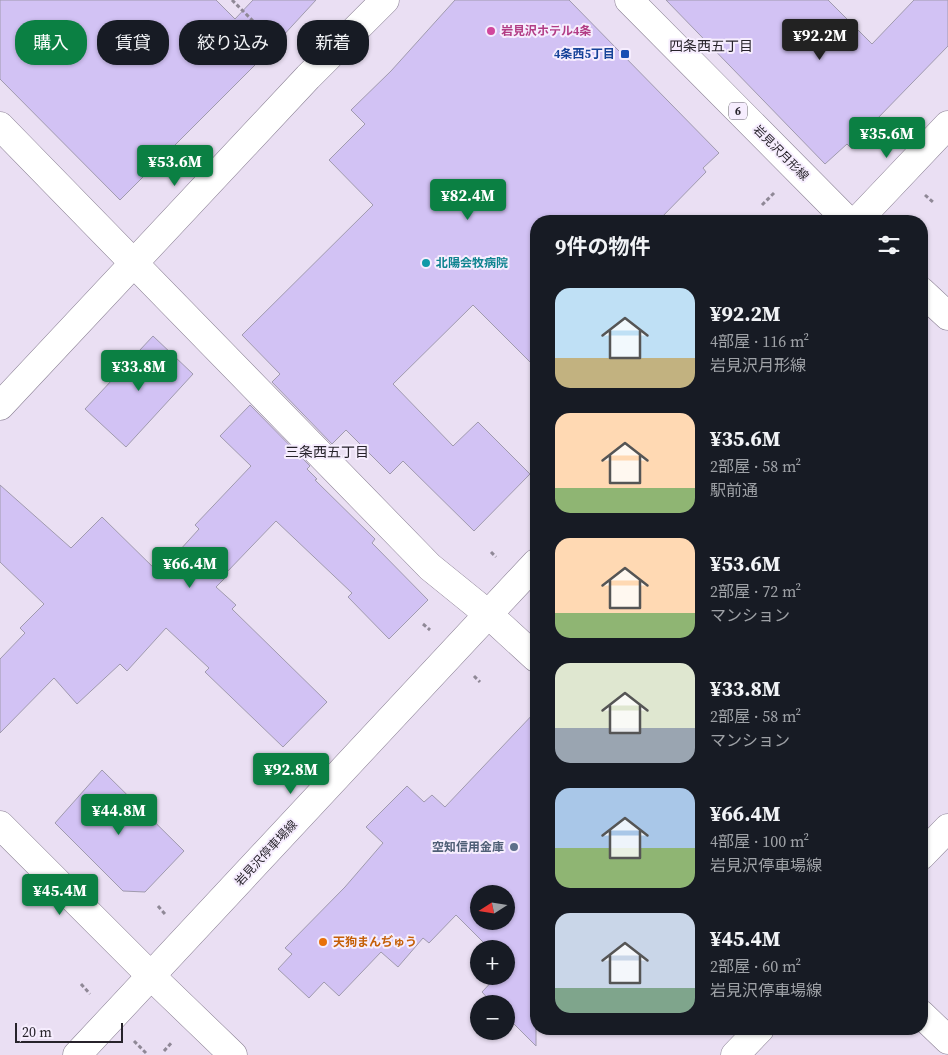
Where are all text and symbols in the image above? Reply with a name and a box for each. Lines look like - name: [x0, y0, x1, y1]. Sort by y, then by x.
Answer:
- pin: ¥92.2M: [779, 18, 861, 61]
- chip: 購入: [15, 20, 87, 65]
- chip: 賃貸: [97, 20, 169, 65]
- chip: 絞り込み: [179, 20, 287, 65]
- chip: 新着: [297, 20, 369, 65]
- place label: 岩見沢ホテル4条: [501, 23, 592, 39]
- text: ¥92.2M: [793, 24, 847, 46]
- marker: 岩見沢ホテル4条: [485, 25, 497, 37]
- district label: 四条西五丁目: [669, 36, 753, 56]
- place label: 4条西5丁目: [554, 46, 615, 62]
- marker: 4条西5丁目: [619, 48, 631, 60]
- road number: 6: [729, 102, 747, 120]
- pin: ¥35.6M: [846, 116, 928, 159]
- street label: 岩見沢月形線: [750, 122, 812, 184]
- text: ¥35.6M: [860, 122, 914, 144]
- pin: ¥53.6M: [134, 144, 216, 187]
- text: ¥53.6M: [148, 150, 202, 172]
- pin: ¥82.4M: [427, 178, 509, 221]
- text: ¥82.4M: [441, 184, 495, 206]
- icon: filters: [875, 231, 903, 259]
- text: 9件の物件: [555, 232, 650, 261]
- place label: 北陽会牧病院: [436, 255, 508, 271]
- marker: 北陽会牧病院: [420, 257, 432, 269]
- text: ¥92.2M: [710, 299, 781, 328]
- icon: home: [595, 308, 655, 368]
- text: 4部屋 · 116 m²: [710, 330, 809, 352]
- pin: ¥33.8M: [98, 350, 180, 392]
- text: 岩見沢月形線: [710, 354, 806, 376]
- text: ¥33.8M: [112, 355, 166, 377]
- text: ¥35.6M: [710, 424, 781, 453]
- icon: home: [595, 433, 655, 493]
- district label: 三条西五丁目: [285, 442, 369, 462]
- text: 2部屋 · 58 m²: [710, 455, 801, 477]
- text: 駅前通: [710, 479, 758, 501]
- pin: ¥66.4M: [149, 546, 231, 589]
- text: ¥53.6M: [710, 549, 781, 578]
- text: ¥66.4M: [163, 552, 217, 574]
- icon: home: [595, 558, 655, 618]
- text: 2部屋 · 72 m²: [710, 580, 801, 602]
- text: マンション: [710, 604, 790, 626]
- text: ¥33.8M: [710, 674, 781, 703]
- icon: home: [595, 683, 655, 743]
- text: 2部屋 · 58 m²: [710, 705, 801, 727]
- text: マンション: [710, 729, 790, 751]
- pin: ¥92.8M: [250, 752, 332, 795]
- text: ¥92.8M: [264, 758, 318, 780]
- pin: ¥44.8M: [78, 794, 160, 836]
- text: ¥44.8M: [92, 799, 146, 821]
- text: ¥66.4M: [710, 799, 781, 828]
- icon: home: [595, 808, 655, 868]
- street label: 岩見沢停車場線: [231, 817, 301, 889]
- text: 4部屋 · 100 m²: [710, 830, 809, 852]
- place label: 空知信用金庫: [432, 839, 504, 855]
- marker: 空知信用金庫: [508, 841, 520, 853]
- text: 岩見沢停車場線: [710, 854, 822, 876]
- pin: ¥45.4M: [19, 874, 101, 916]
- text: ¥45.4M: [33, 879, 87, 901]
- north arrow: [470, 885, 515, 930]
- map controls: [470, 885, 515, 1040]
- text: ¥45.4M: [710, 924, 781, 953]
- icon: home: [595, 933, 655, 993]
- place label: 天狗まんぢゅう: [333, 934, 417, 950]
- marker: 天狗まんぢゅう: [317, 936, 329, 948]
- button: +: [470, 940, 515, 985]
- text: 2部屋 · 60 m²: [710, 955, 801, 977]
- text: 岩見沢停車場線: [710, 979, 822, 1001]
- button: −: [470, 995, 515, 1040]
- scale bar: [15, 1020, 122, 1043]
- text: 20 m: [22, 1022, 52, 1042]

